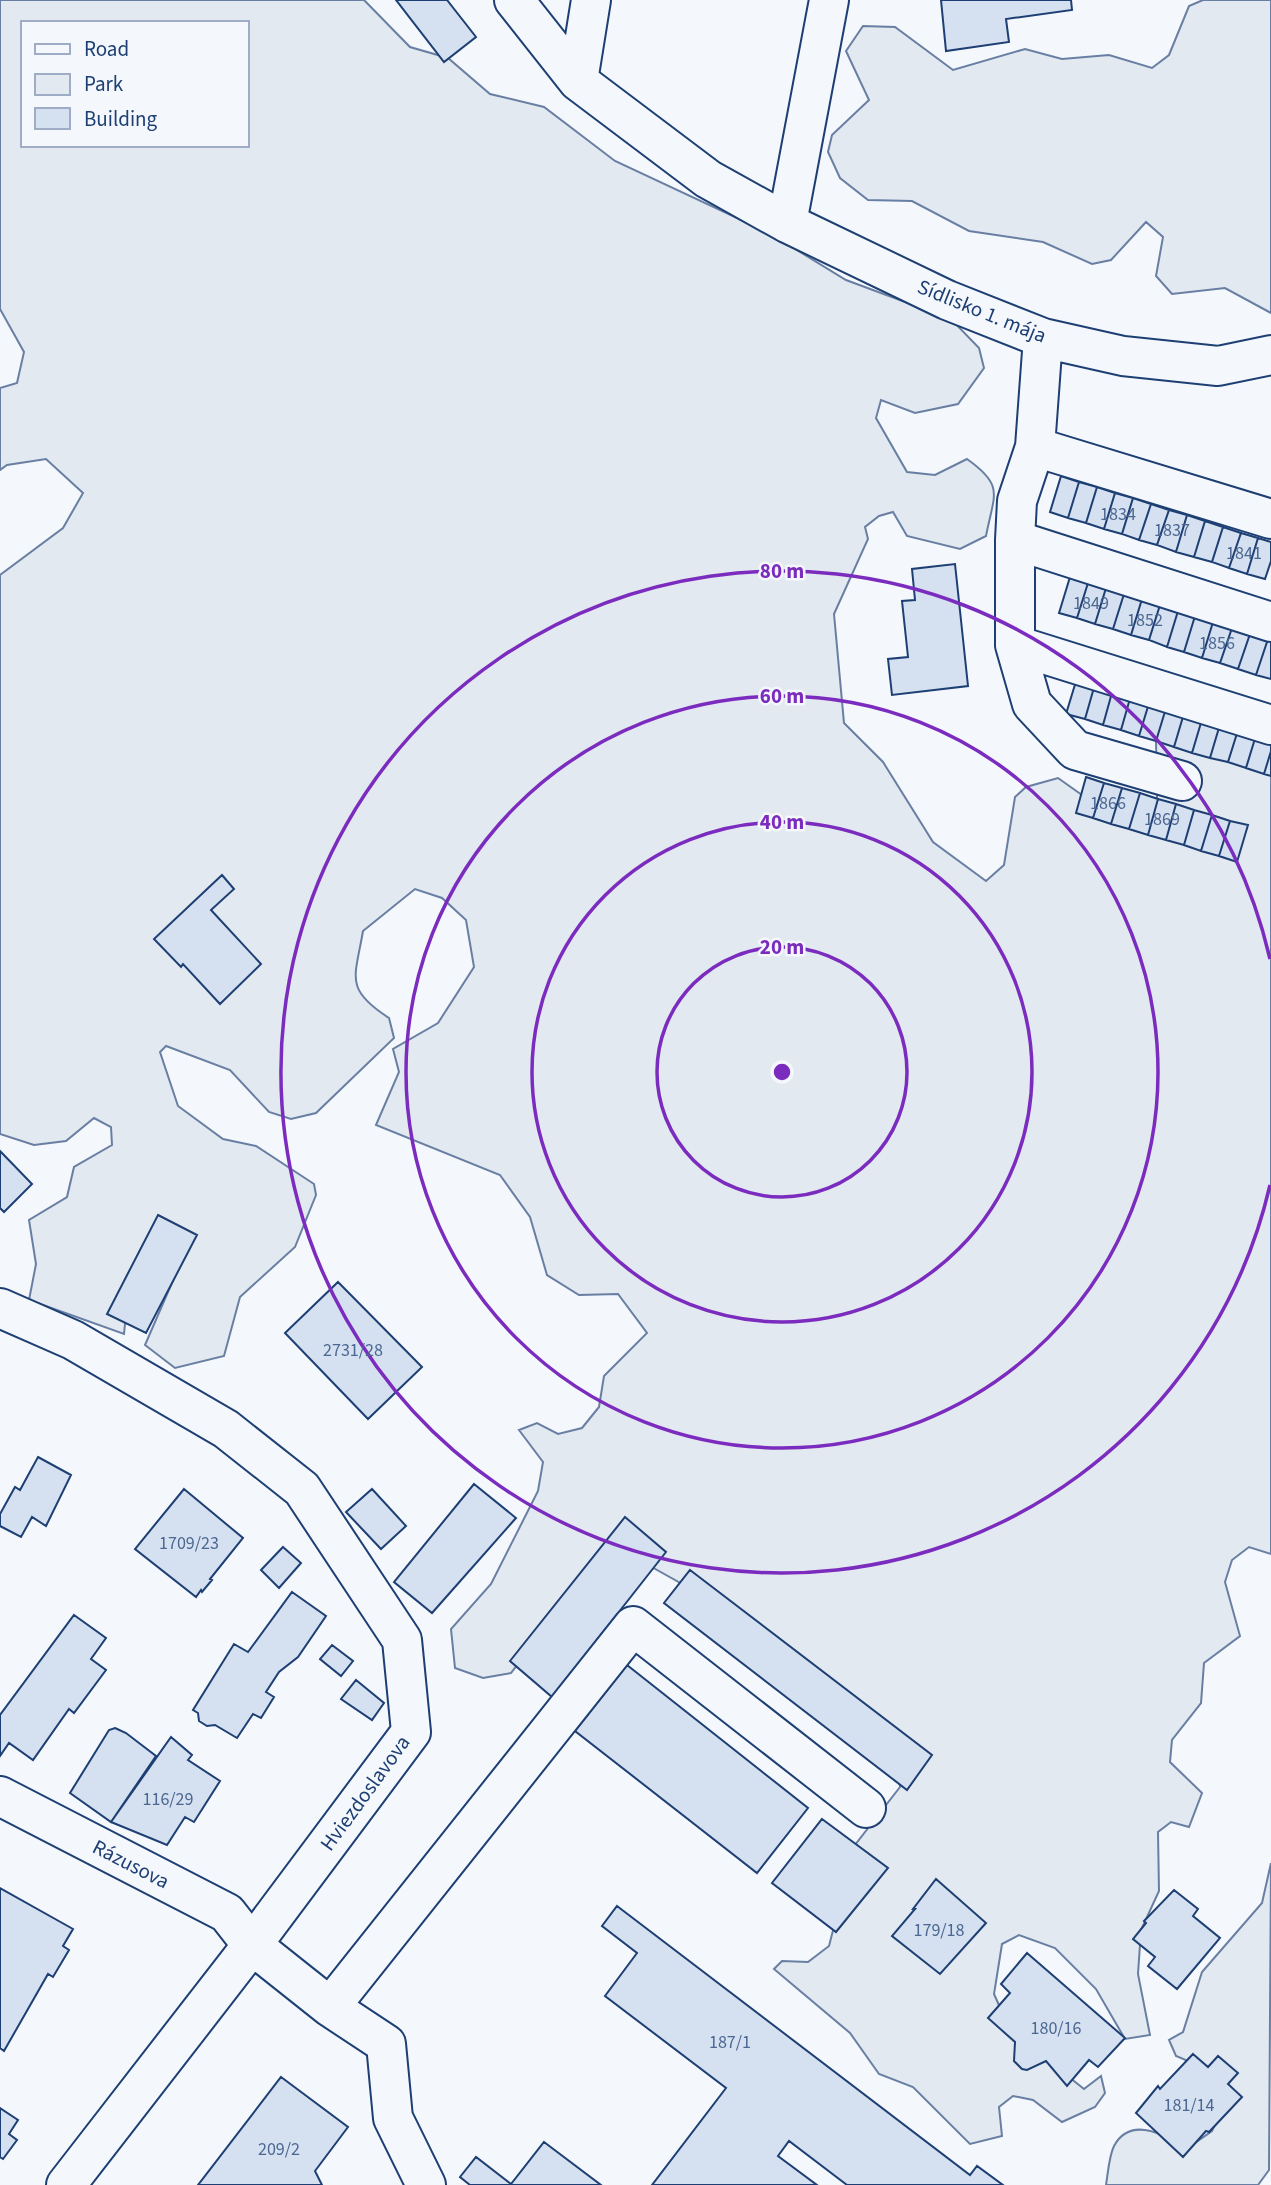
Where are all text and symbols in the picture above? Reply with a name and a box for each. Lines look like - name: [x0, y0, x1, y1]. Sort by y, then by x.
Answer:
- legend: [21, 21, 248, 147]
- text: Road: [84, 34, 129, 64]
- text: Park: [84, 69, 124, 99]
- text: Building: [84, 104, 158, 134]
- street label: Sídlisko 1. mája: [913, 272, 1051, 350]
- house number: 1834: [1100, 502, 1136, 527]
- house number: 1837: [1154, 518, 1190, 543]
- house number: 1841: [1226, 541, 1262, 566]
- text: 80 m: [760, 556, 804, 586]
- house number: 1849: [1073, 591, 1109, 616]
- house number: 1852: [1127, 608, 1163, 633]
- house number: 1856: [1199, 631, 1235, 656]
- text: 60 m: [760, 681, 804, 711]
- house number: 1866: [1090, 791, 1126, 816]
- text: 40 m: [760, 807, 804, 837]
- house number: 1869: [1144, 807, 1180, 832]
- text: 20 m: [760, 932, 804, 962]
- centre of rings: [770, 1060, 794, 1084]
- house number: 2731/28: [323, 1338, 383, 1363]
- house number: 1709/23: [159, 1531, 219, 1556]
- street label: Hviezdoslavova: [313, 1729, 417, 1857]
- house number: 116/29: [142, 1787, 194, 1812]
- street label: Rázusova: [87, 1832, 175, 1896]
- house number: 179/18: [913, 1918, 965, 1943]
- house number: 180/16: [1030, 2016, 1082, 2041]
- house number: 187/1: [709, 2030, 751, 2055]
- house number: 181/14: [1163, 2093, 1215, 2118]
- house number: 209/2: [258, 2137, 300, 2162]

